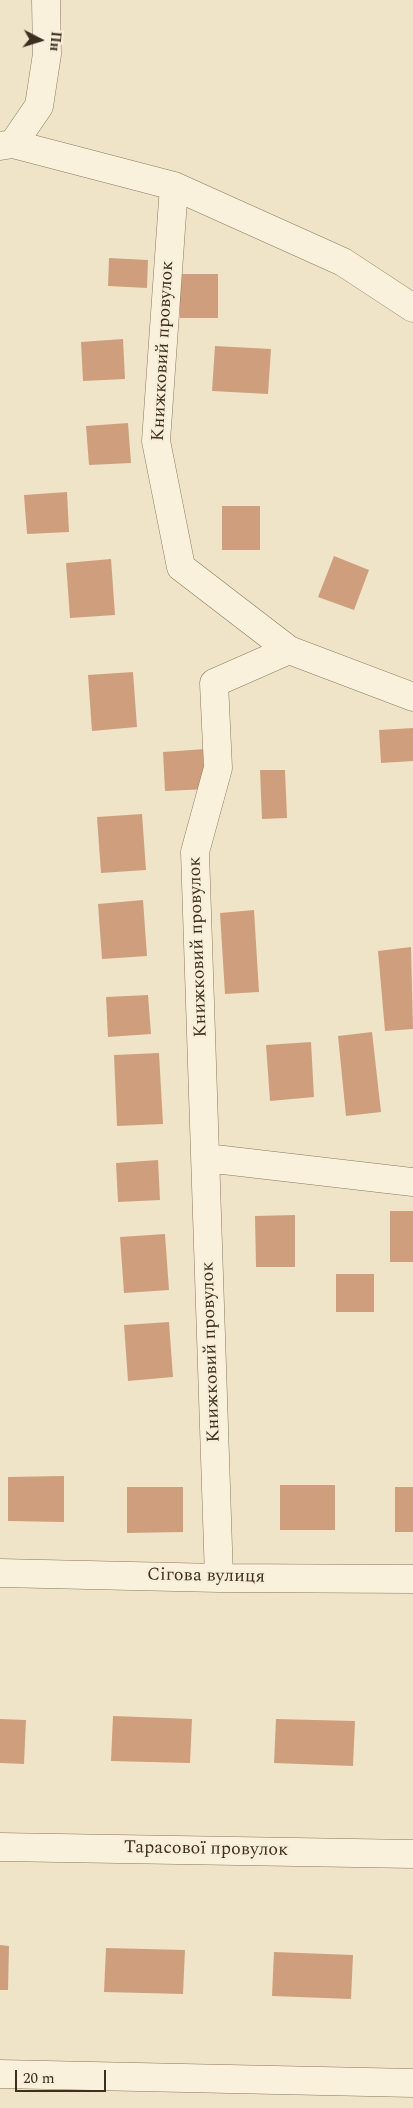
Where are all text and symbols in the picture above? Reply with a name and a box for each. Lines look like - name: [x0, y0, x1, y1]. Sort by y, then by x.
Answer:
- north arrow: [15, 15, 65, 65]
- text: Пн: [44, 30, 67, 52]
- street label: Книжковий провулок: [148, 260, 180, 442]
- street label: Книжковий провулок: [185, 856, 213, 1038]
- street label: Книжковий провулок: [198, 1261, 226, 1443]
- street label: Сігова вулиця: [147, 1565, 265, 1589]
- street label: Тарасової провулок: [124, 1838, 288, 1862]
- scale bar: [18, 2060, 109, 2092]
- text: 20 m: [23, 2067, 55, 2090]

